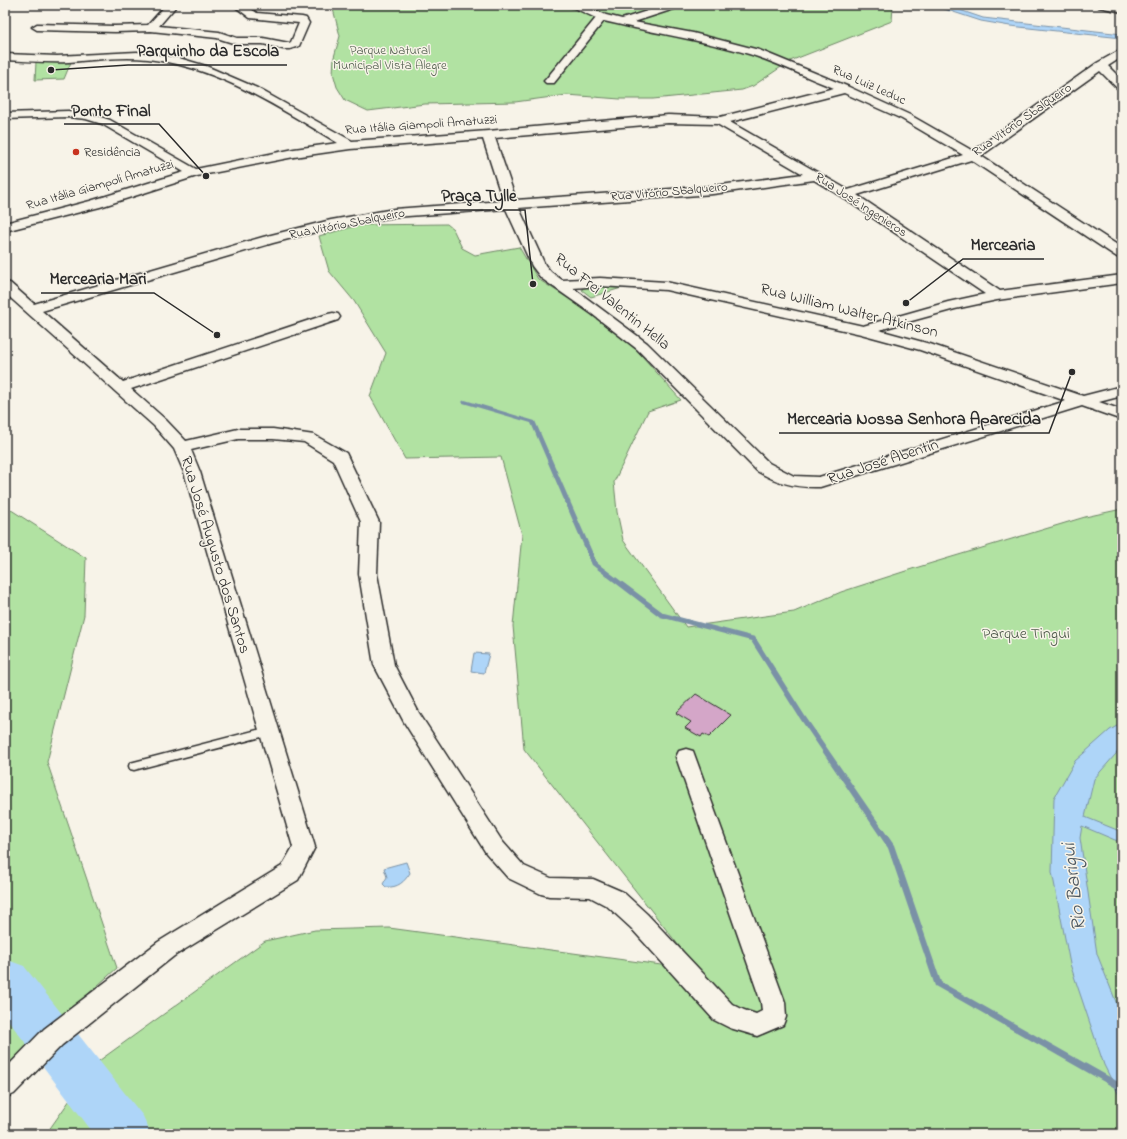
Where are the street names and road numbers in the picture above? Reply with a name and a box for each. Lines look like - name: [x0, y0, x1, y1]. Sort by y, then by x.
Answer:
- street label: Rua Luiz Leduc: [829, 60, 909, 110]
- street label: Rua Vitório Sbalqueiro: [968, 78, 1076, 162]
- street label: Rua Itália Giampoli Amatuzzi: [344, 110, 498, 140]
- street label: Rua Itália Giampoli Amatuzzi: [24, 155, 176, 215]
- street label: Rua José Ingenieros: [811, 168, 911, 243]
- street label: Rua Vitório Sbalqueiro: [610, 177, 729, 207]
- street label: Rua Vitório Sbalqueiro: [287, 203, 407, 245]
- street label: Rua Frei Valentin Hella: [549, 248, 675, 356]
- street label: Rua William Walter Atkinson: [758, 277, 941, 345]
- street label: Rua José Abentin: [824, 433, 942, 491]
- street label: Rua José Augusto dos Santos: [174, 453, 256, 657]

